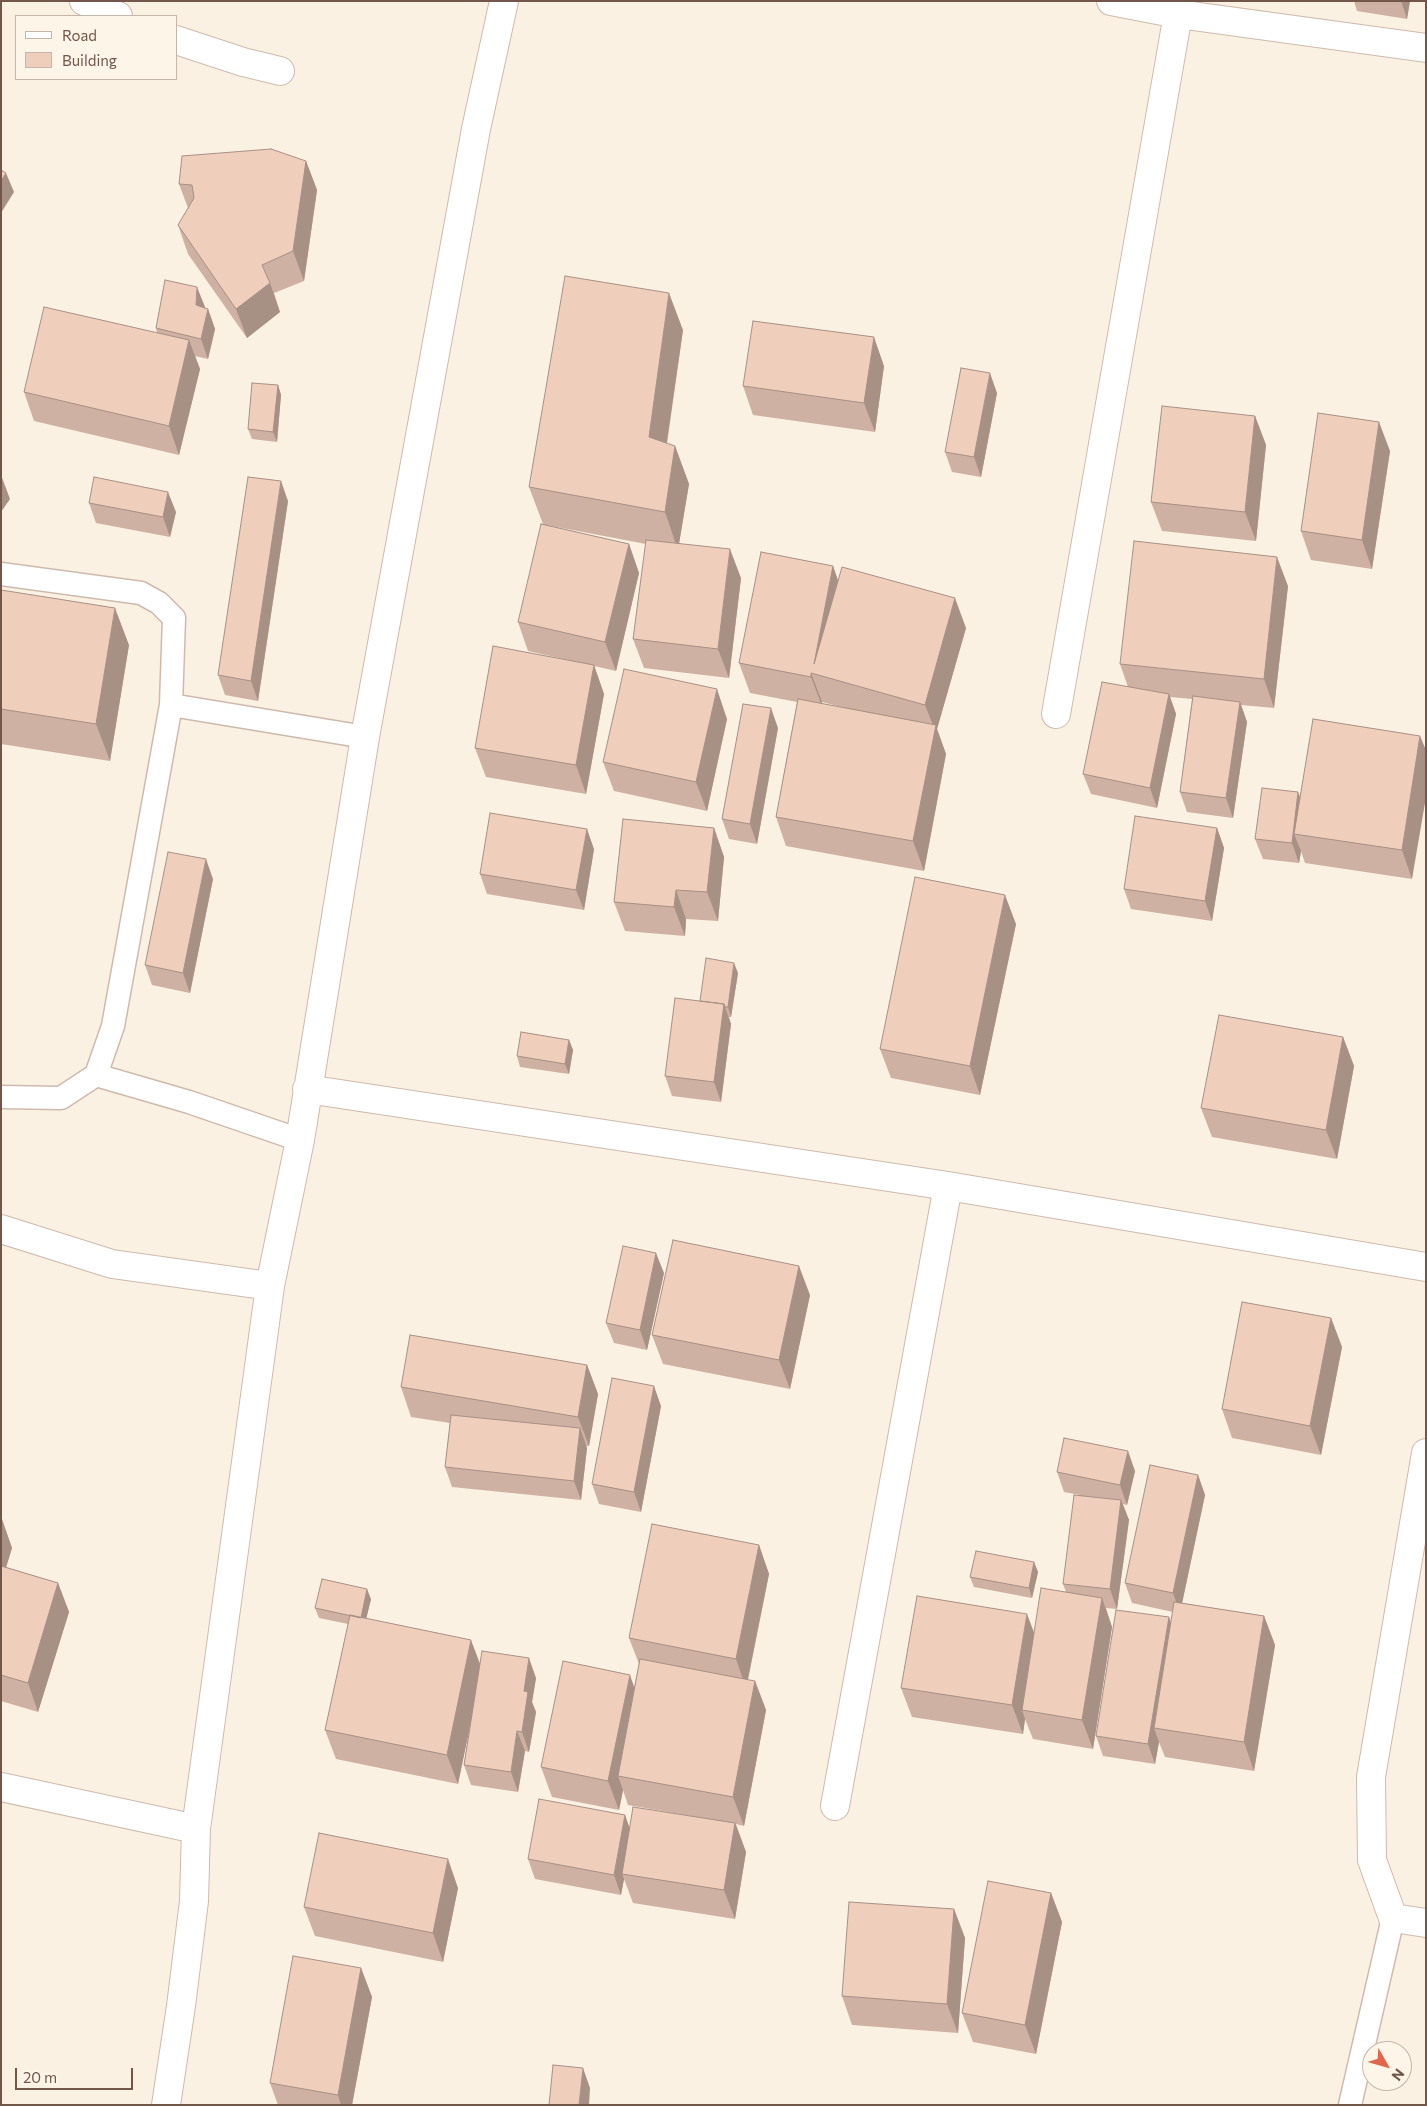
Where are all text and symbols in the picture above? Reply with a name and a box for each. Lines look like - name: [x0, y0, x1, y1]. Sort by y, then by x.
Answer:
- legend: [15, 15, 178, 80]
- text: Road: [62, 26, 97, 44]
- text: Building: [62, 51, 117, 69]
- north arrow: [1362, 2041, 1412, 2091]
- scale bar: [18, 2058, 135, 2090]
- text: N: [1388, 2066, 1408, 2084]
- text: 20 m: [23, 2068, 57, 2086]

